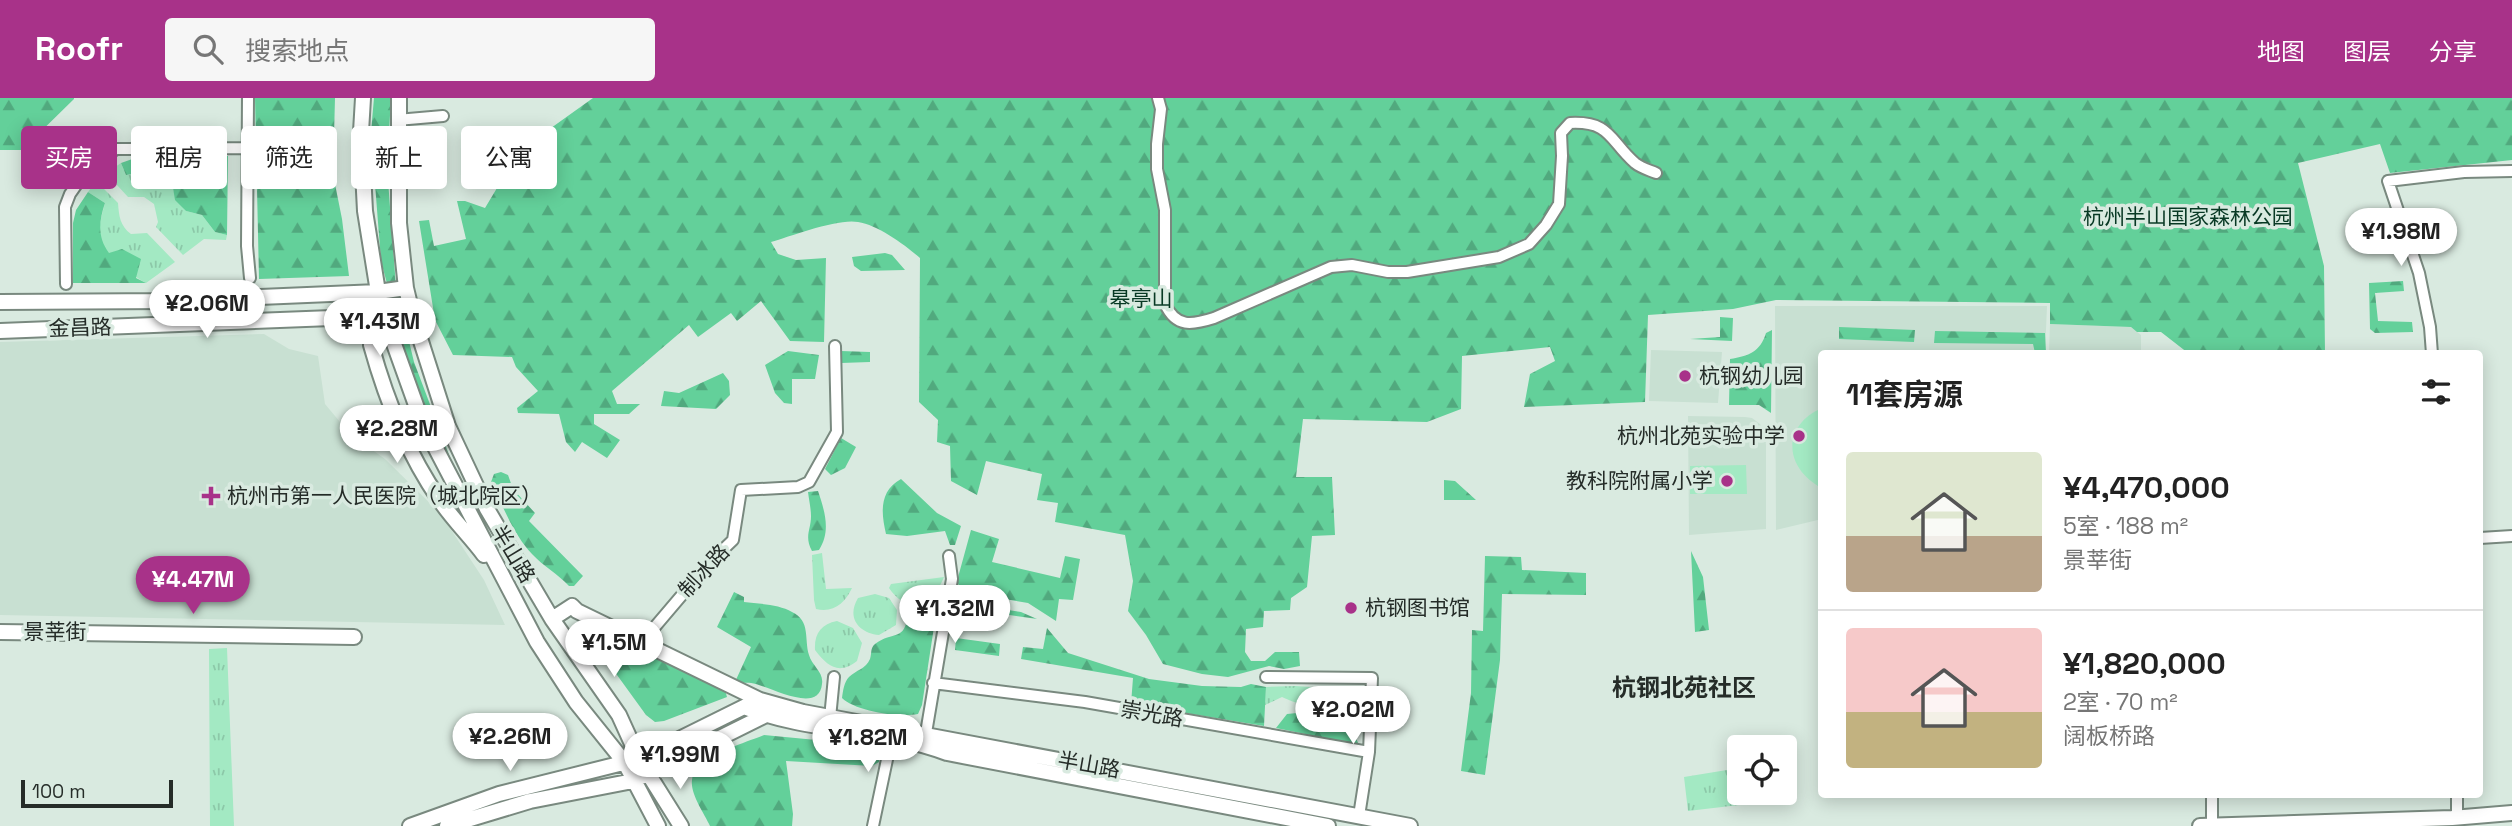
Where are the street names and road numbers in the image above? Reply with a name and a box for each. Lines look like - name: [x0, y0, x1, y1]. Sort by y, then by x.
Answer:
- street label: 金昌路: [48, 313, 112, 342]
- street label: 半山路: [486, 520, 541, 588]
- street label: 制冰路: [672, 538, 735, 603]
- street label: 景莘街: [24, 618, 87, 645]
- street label: 崇光路: [1119, 695, 1185, 732]
- street label: 半山路: [1056, 746, 1122, 783]

